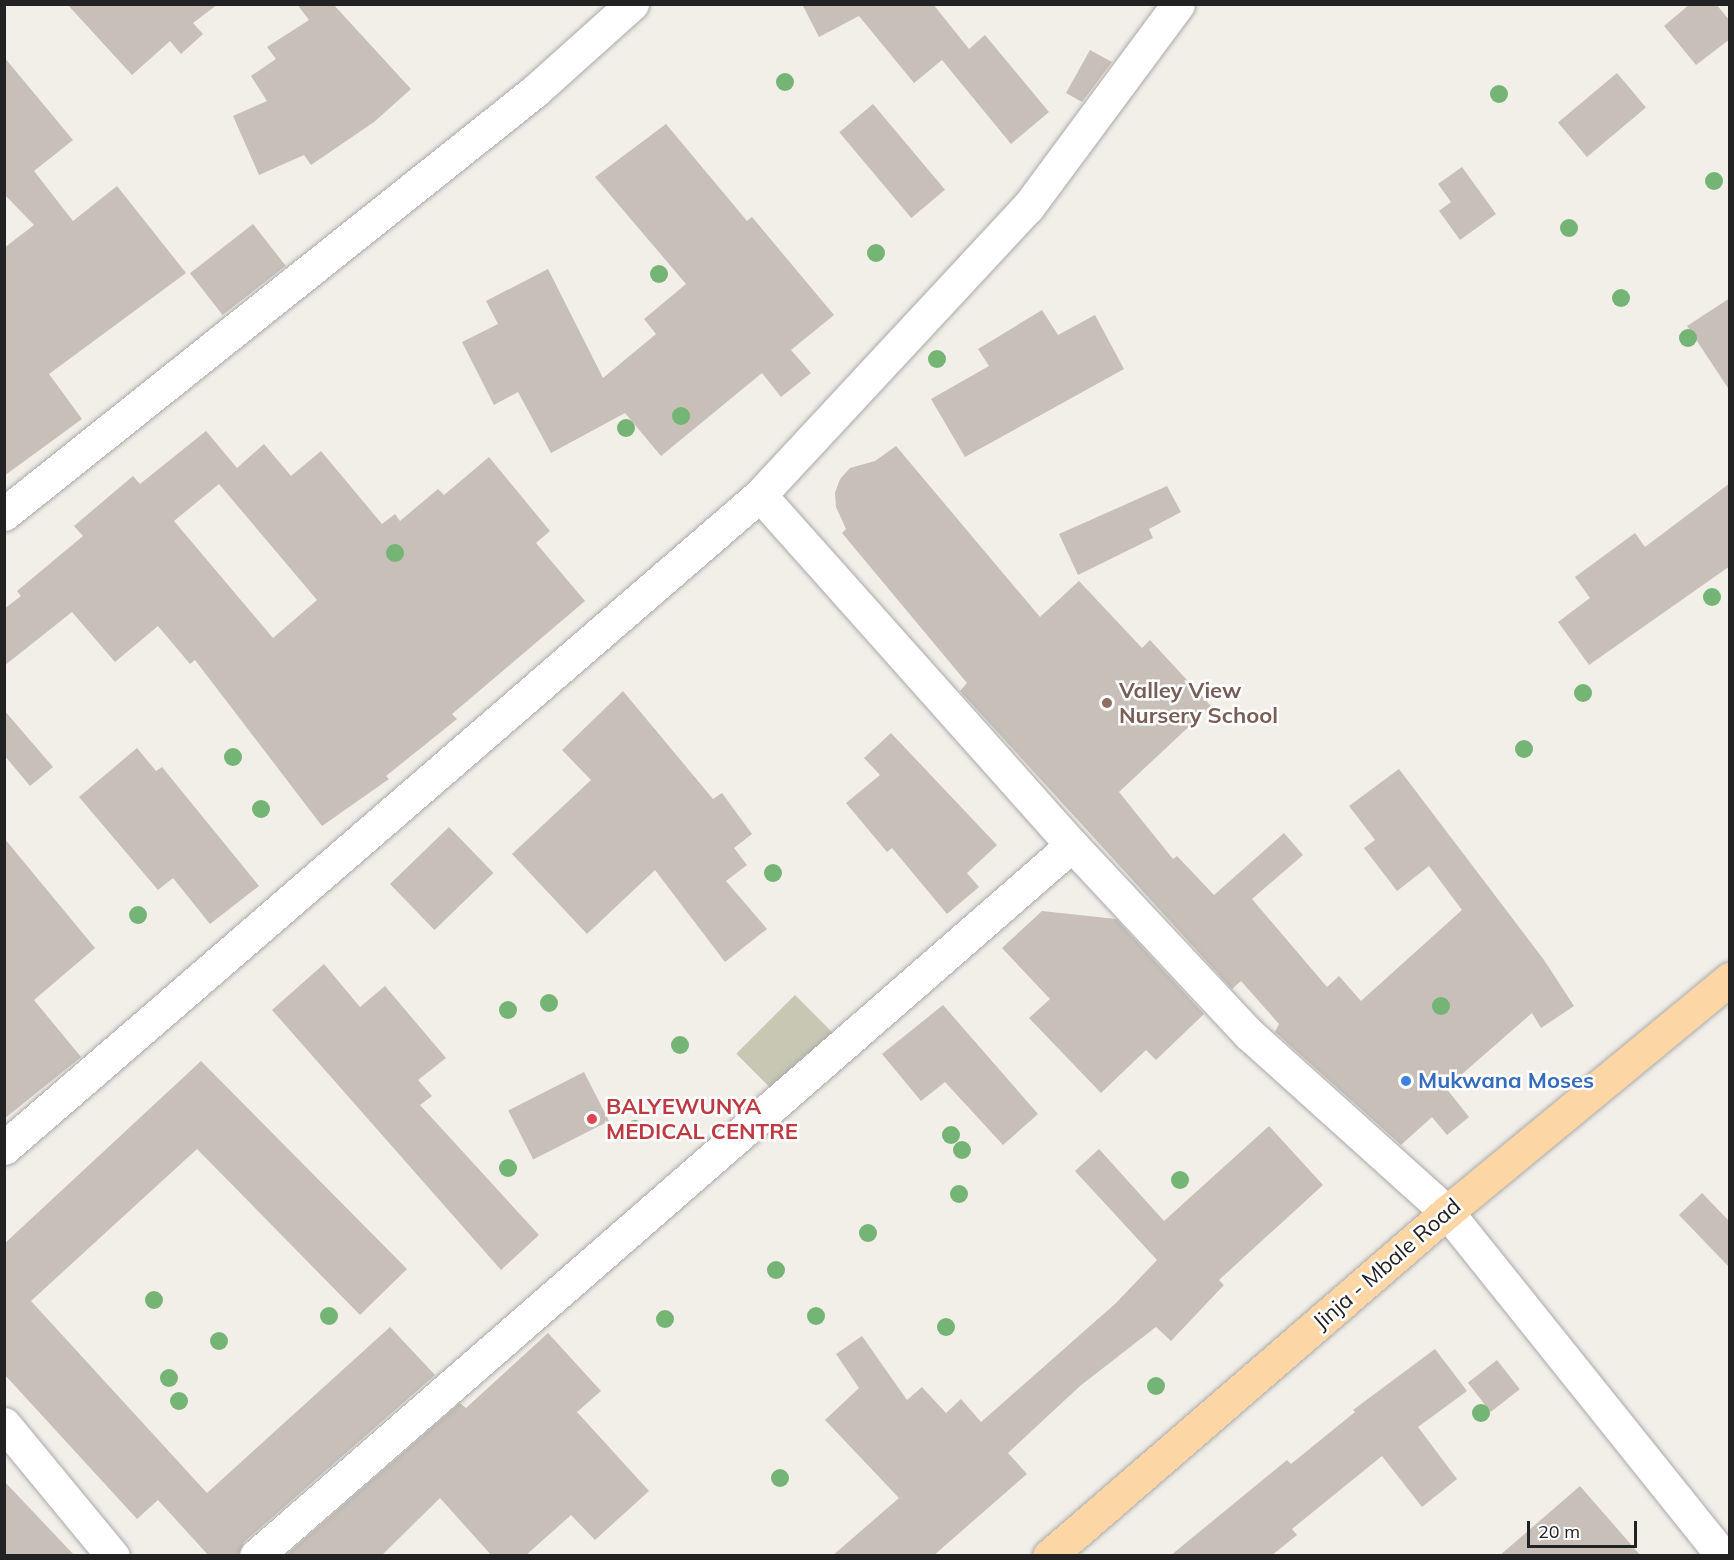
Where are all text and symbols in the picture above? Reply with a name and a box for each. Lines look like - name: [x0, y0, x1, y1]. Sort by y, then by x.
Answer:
- place label: Valley View Nursery School: [1119, 677, 1278, 728]
- marker: Valley View Nursery School: [1100, 696, 1114, 710]
- place label: Mukwana Moses: [1418, 1068, 1594, 1094]
- marker: Mukwana Moses: [1399, 1074, 1413, 1088]
- place label: BALYEWUNYA MEDICAL CENTRE: [606, 1093, 798, 1144]
- marker: BALYEWUNYA MEDICAL CENTRE: [583, 1110, 601, 1128]
- street label: Jinja - Mbale Road: [1308, 1193, 1466, 1335]
- scale bar: [1530, 1509, 1640, 1547]
- text: 20 m: [1538, 1520, 1580, 1543]

